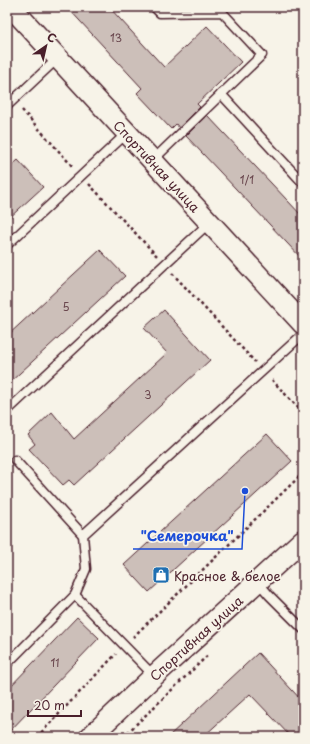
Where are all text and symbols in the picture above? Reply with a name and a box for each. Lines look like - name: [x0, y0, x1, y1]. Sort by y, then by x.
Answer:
- north arrow: [26, 26, 66, 66]
- text: С: [44, 28, 60, 47]
- house number: 13: [110, 29, 122, 46]
- street label: Спортивная улица: [109, 116, 205, 217]
- house number: 1/1: [240, 171, 254, 188]
- house number: 5: [62, 298, 70, 315]
- house number: 3: [144, 386, 152, 403]
- callout: "Семерочка": [133, 523, 242, 549]
- text: "Семерочка": [140, 525, 234, 546]
- shop icon: Красное & белое: [151, 565, 171, 585]
- place label: Красное & белое: [174, 566, 281, 585]
- street label: Спортивная улица: [145, 590, 247, 685]
- house number: 11: [50, 654, 60, 671]
- scale bar: [28, 692, 81, 718]
- text: 20 m: [34, 696, 65, 714]

